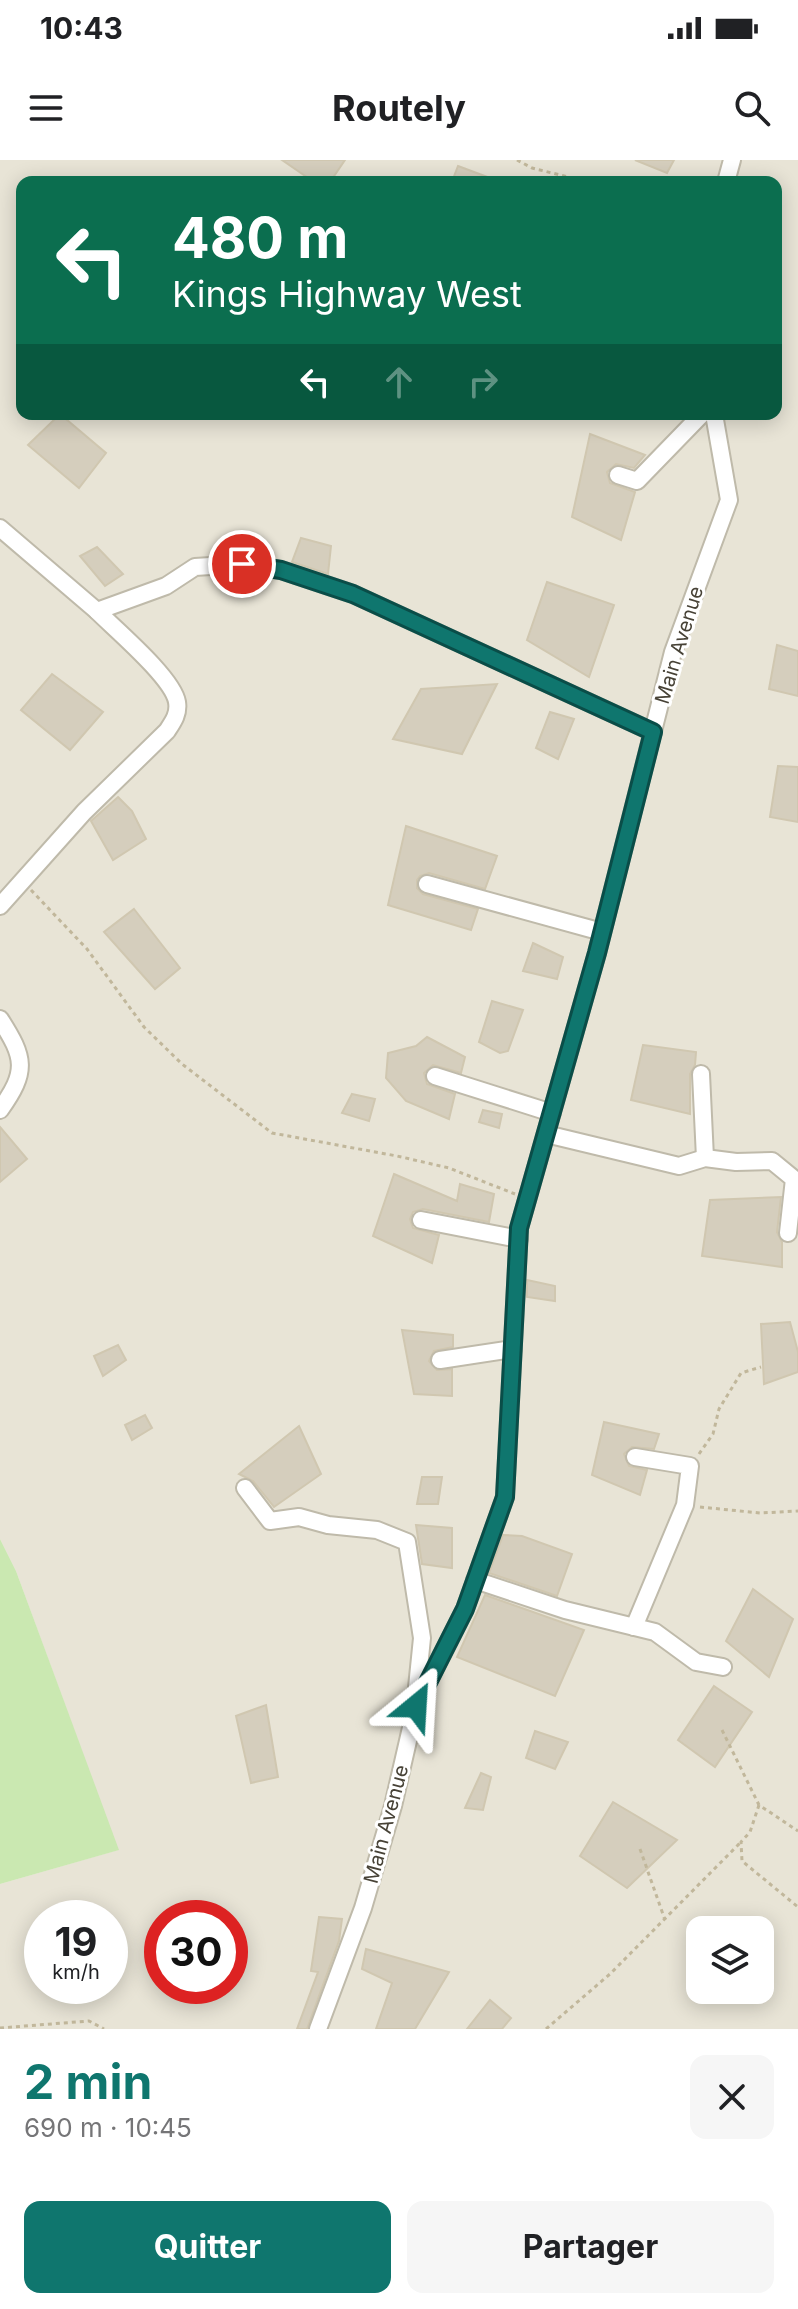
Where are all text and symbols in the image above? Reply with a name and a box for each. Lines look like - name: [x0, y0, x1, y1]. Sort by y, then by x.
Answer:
- text: 10:43: [40, 10, 123, 46]
- icon: menu: [24, 86, 68, 130]
- text: Routely: [332, 86, 466, 130]
- icon: search: [730, 86, 774, 130]
- text: 480 m: [172, 204, 348, 272]
- icon: left: [40, 208, 144, 312]
- text: Kings Highway West: [172, 272, 522, 316]
- icon: left: [293, 360, 337, 404]
- icon: ahead: [377, 360, 421, 404]
- icon: right: [461, 360, 505, 404]
- pin: [208, 530, 276, 598]
- icon: arrive: [220, 542, 264, 586]
- street label: Main Avenue: [650, 583, 708, 707]
- position arrow: [374, 1664, 458, 1748]
- street label: Main Avenue: [359, 1762, 413, 1886]
- speed limit sign: 30: [144, 1900, 248, 2004]
- map controls: [686, 1916, 774, 2004]
- button: layers: [686, 1916, 774, 2004]
- text: 19: [54, 1917, 98, 1966]
- text: km/h: [52, 1960, 100, 1984]
- text: 2 min: [24, 2052, 152, 2111]
- button: close: [690, 2055, 774, 2139]
- text: 690 m · 10:45: [24, 2112, 192, 2143]
- button: Quitter: [24, 2201, 391, 2293]
- button: Partager: [407, 2201, 774, 2293]

